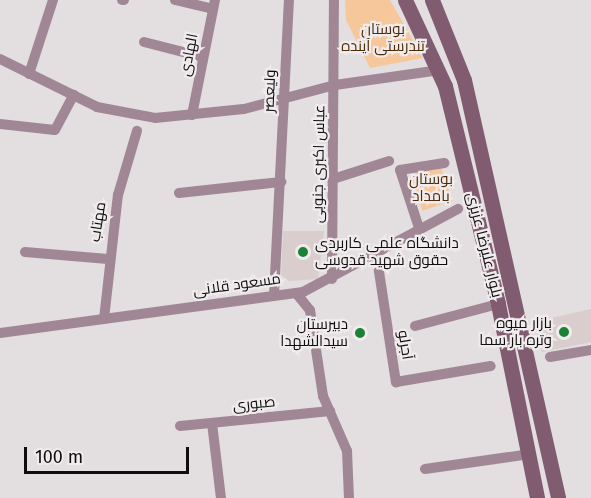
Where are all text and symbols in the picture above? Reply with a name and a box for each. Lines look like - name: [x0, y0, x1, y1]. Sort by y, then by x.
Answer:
- park label: بوستان تندرستی آینده: [341, 20, 425, 55]
- street label: الهادی: [176, 32, 202, 78]
- street label: ولیعصر: [260, 69, 280, 113]
- street label: عباس اکبری جنوبی: [309, 105, 329, 223]
- park label: بوستان بامداد: [409, 170, 453, 205]
- street label: بلوار علیرضا عزیزی: [462, 191, 506, 299]
- street label: مهتاب: [86, 201, 110, 243]
- place label: دانشگاه علمی کاربردی حقوق شهید قدوسی: [315, 234, 459, 269]
- marker: دانشگاه علمی کاربردی حقوق شهید قدوسی: [296, 245, 310, 259]
- street label: مسعود قلانی: [192, 270, 282, 300]
- place label: بازار میوه وتره بار سما: [479, 314, 552, 349]
- place label: دبيرستان سیدالشهدا: [280, 315, 348, 350]
- marker: بازار میوه وتره بار سما: [557, 325, 571, 339]
- marker: دبيرستان سیدالشهدا: [353, 326, 367, 340]
- street label: آجرلو: [394, 329, 416, 361]
- street label: صبوری: [232, 393, 276, 415]
- scale bar: [27, 435, 192, 473]
- text: 100 m: [35, 446, 83, 468]

